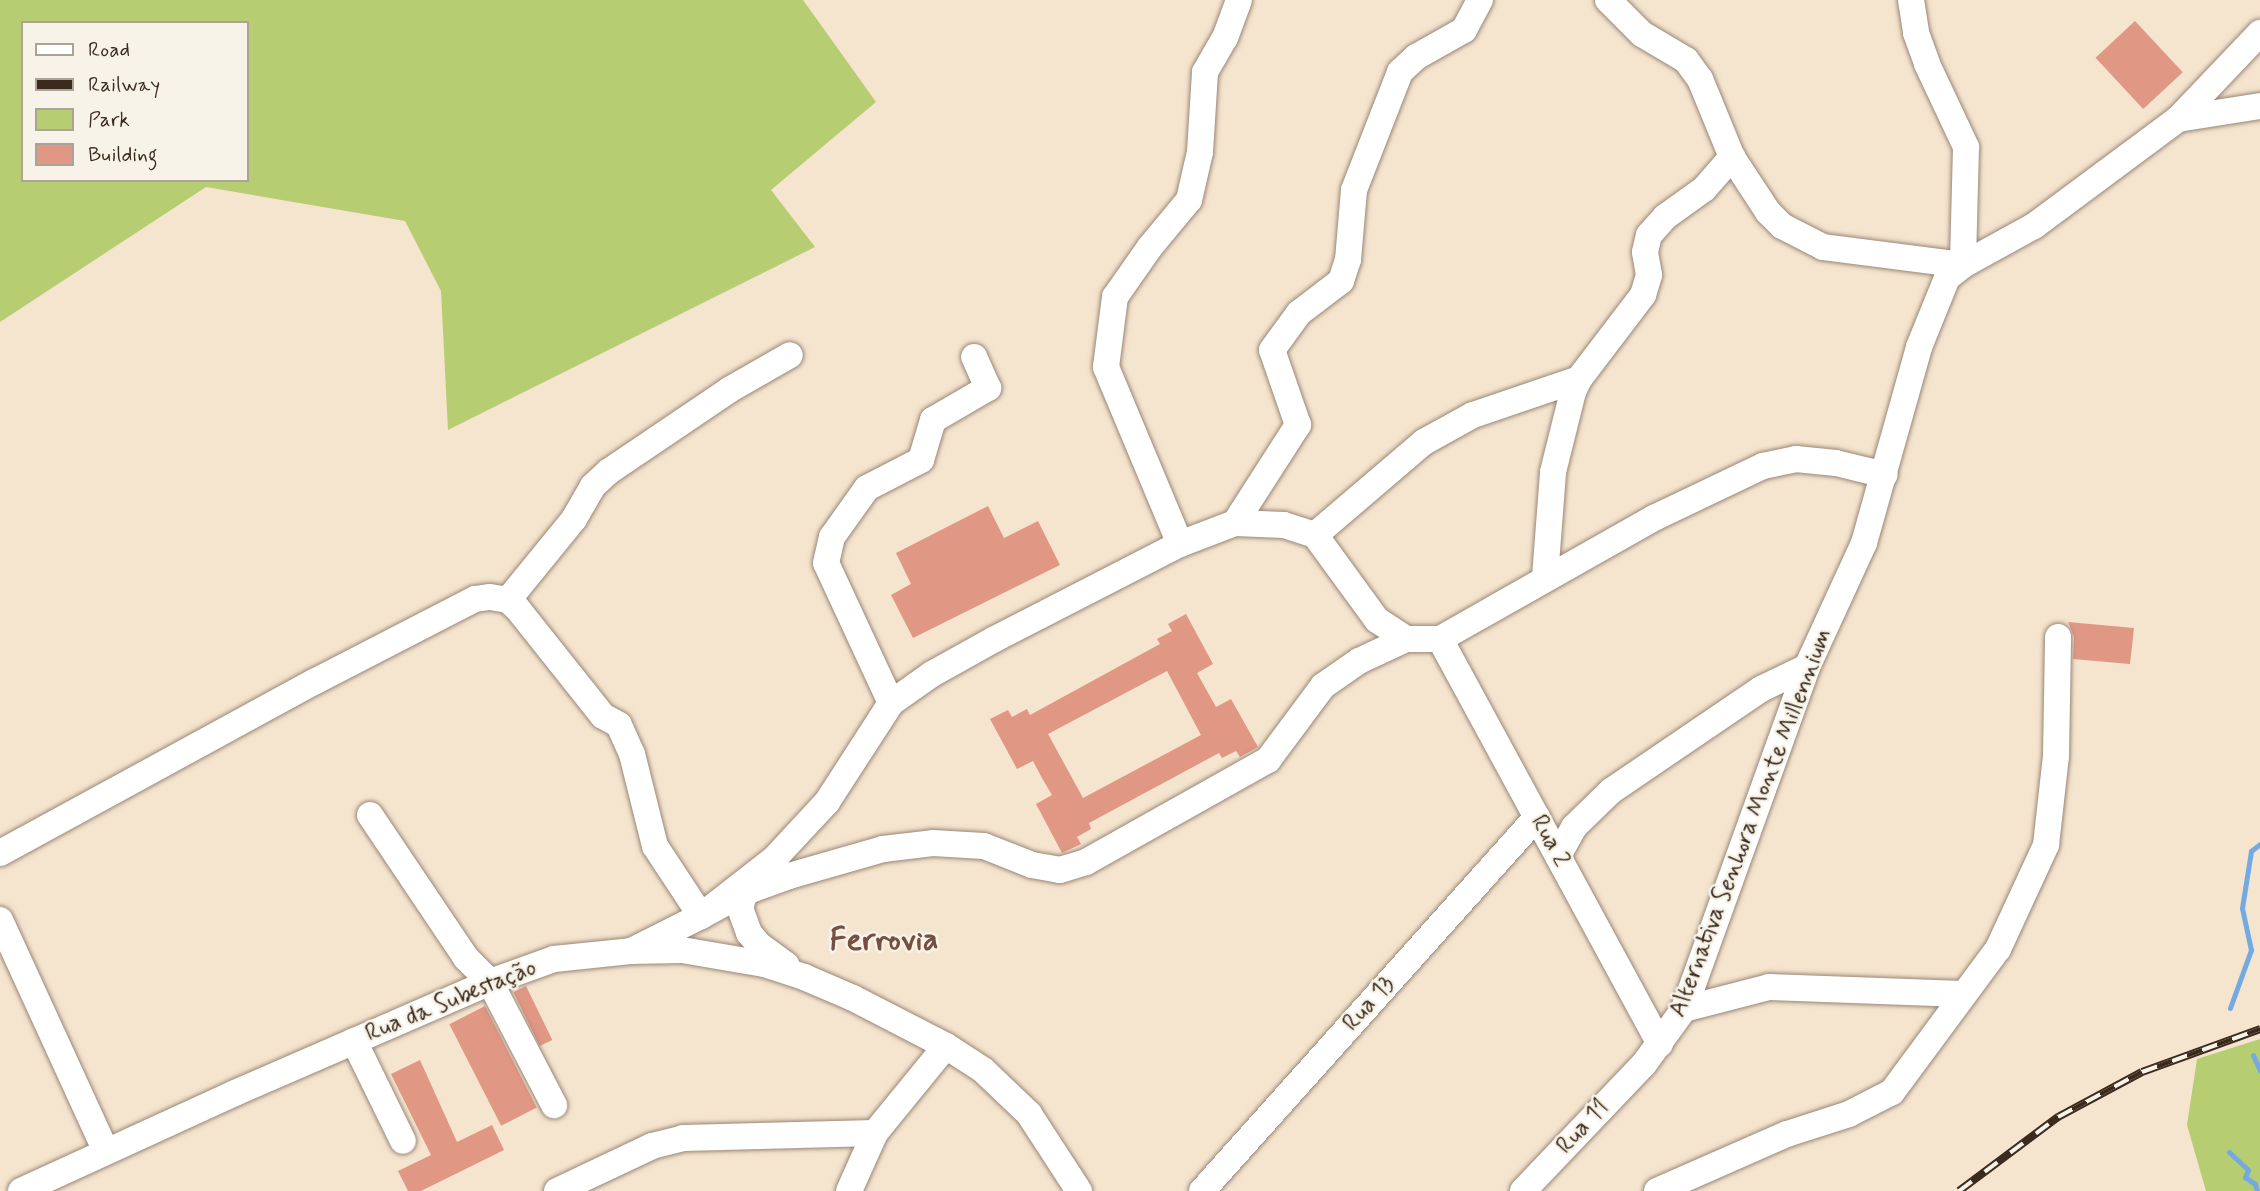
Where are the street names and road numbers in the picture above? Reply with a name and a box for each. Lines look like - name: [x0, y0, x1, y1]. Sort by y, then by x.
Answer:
- street label: Alternativa Senhora Monte Millennium: [1666, 630, 1836, 1016]
- street label: Rua 2: [1524, 810, 1576, 872]
- street label: Rua da Subestação: [362, 954, 540, 1048]
- street label: Rua 13: [1337, 971, 1401, 1037]
- street label: Rua 11: [1551, 1094, 1615, 1160]

